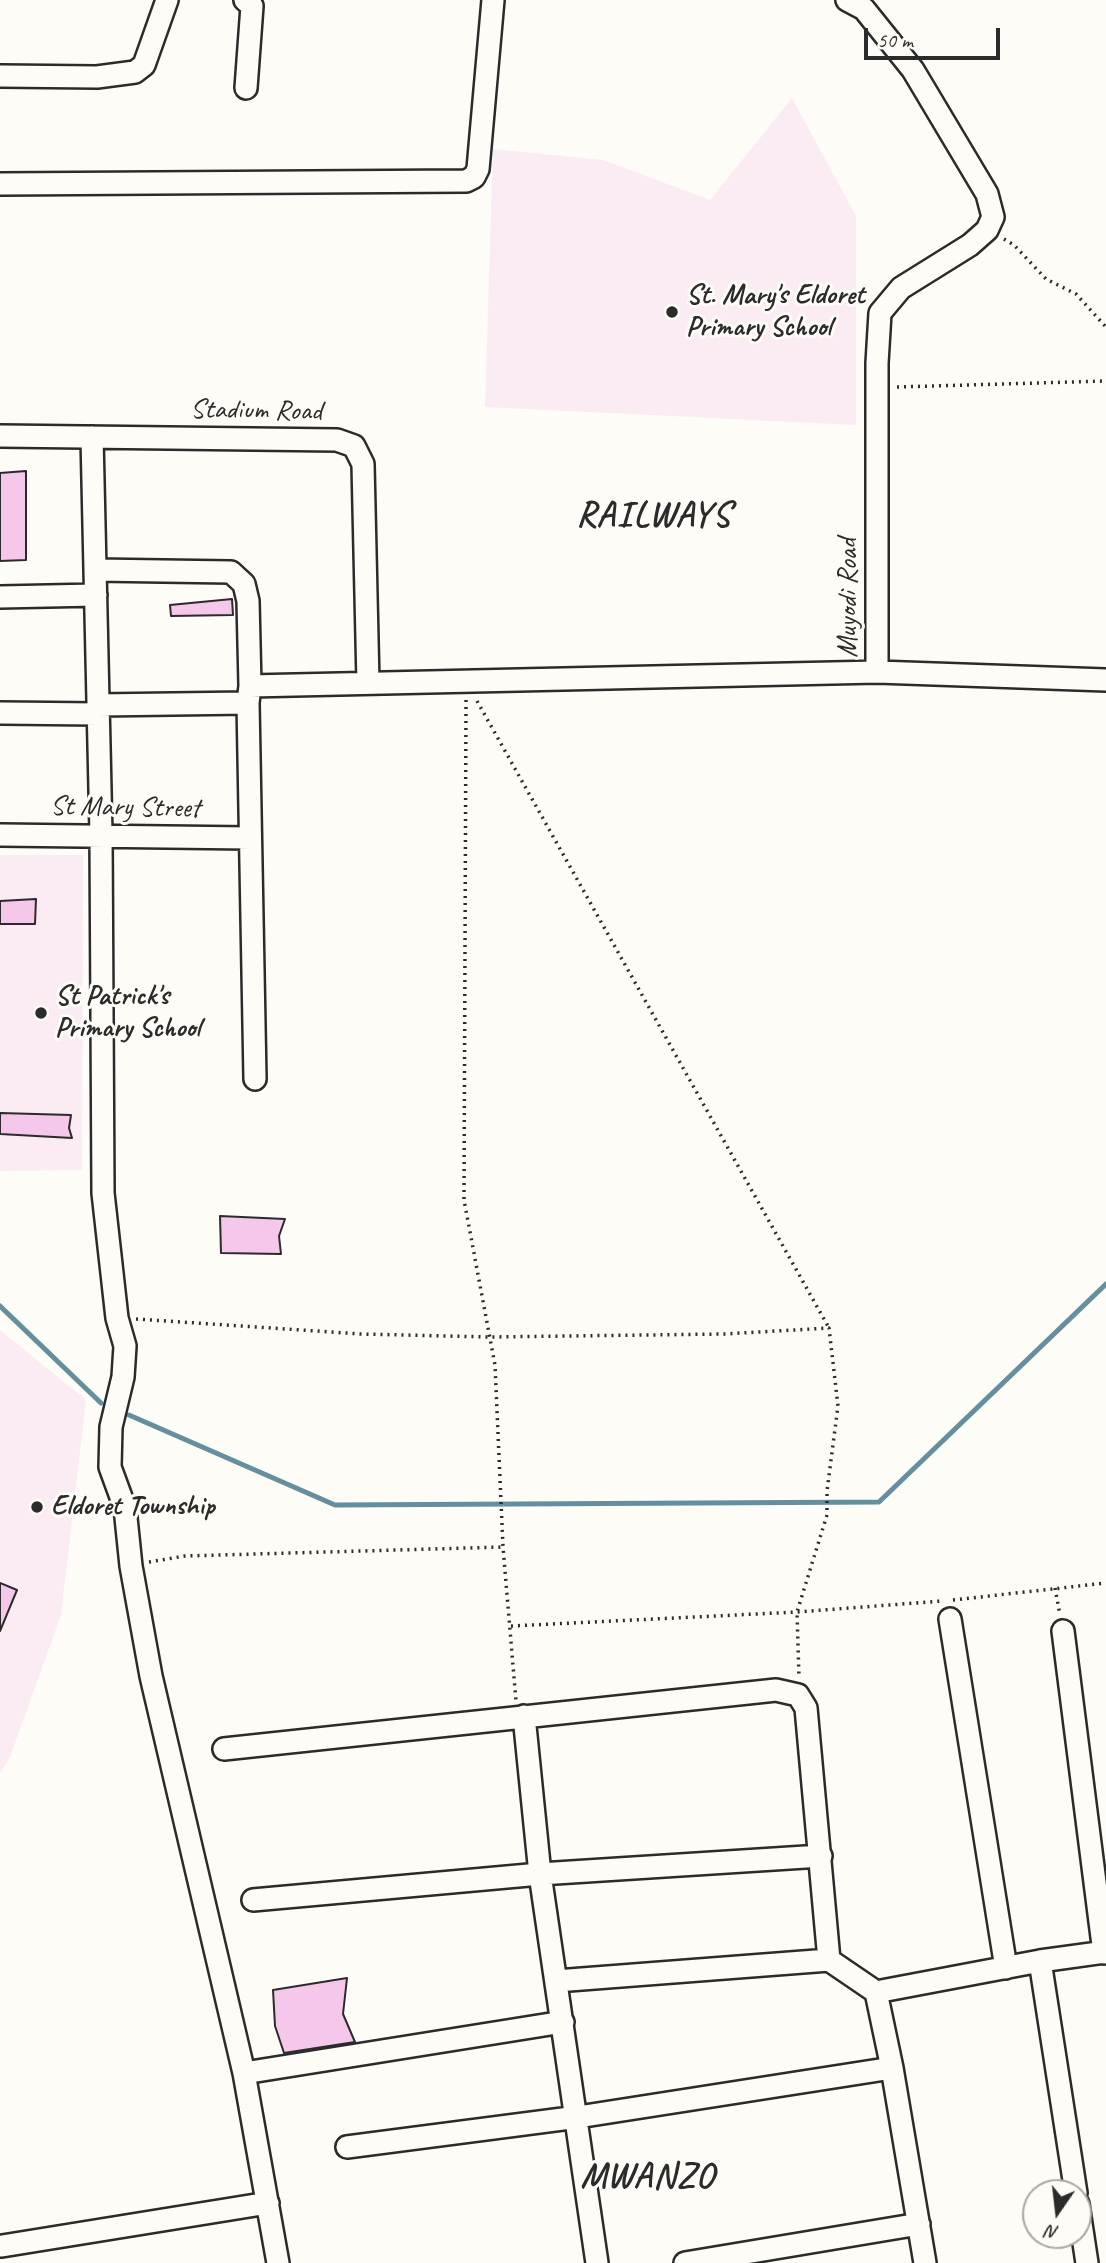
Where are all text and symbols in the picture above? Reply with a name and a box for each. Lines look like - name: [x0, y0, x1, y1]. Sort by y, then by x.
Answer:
- scale bar: [868, 14, 1004, 58]
- text: 50 m: [877, 27, 913, 53]
- place label: St. Mary's Eldoret Primary School: [686, 279, 864, 345]
- marker: St. Mary's Eldoret Primary School: [664, 304, 680, 320]
- street label: Stadium Road: [190, 393, 322, 429]
- district label: RAILWAYS: [580, 496, 728, 538]
- street label: Muyodi Road: [832, 538, 866, 658]
- street label: St Mary Street: [50, 790, 200, 826]
- place label: St Patrick's Primary School: [55, 980, 201, 1046]
- marker: St Patrick's Primary School: [33, 1005, 49, 1021]
- place label: Eldoret Township: [51, 1490, 214, 1524]
- marker: Eldoret Township: [29, 1499, 45, 1515]
- district label: MWANZO: [582, 2157, 714, 2199]
- north arrow: [1022, 2179, 1092, 2249]
- text: N: [1044, 2219, 1061, 2246]

